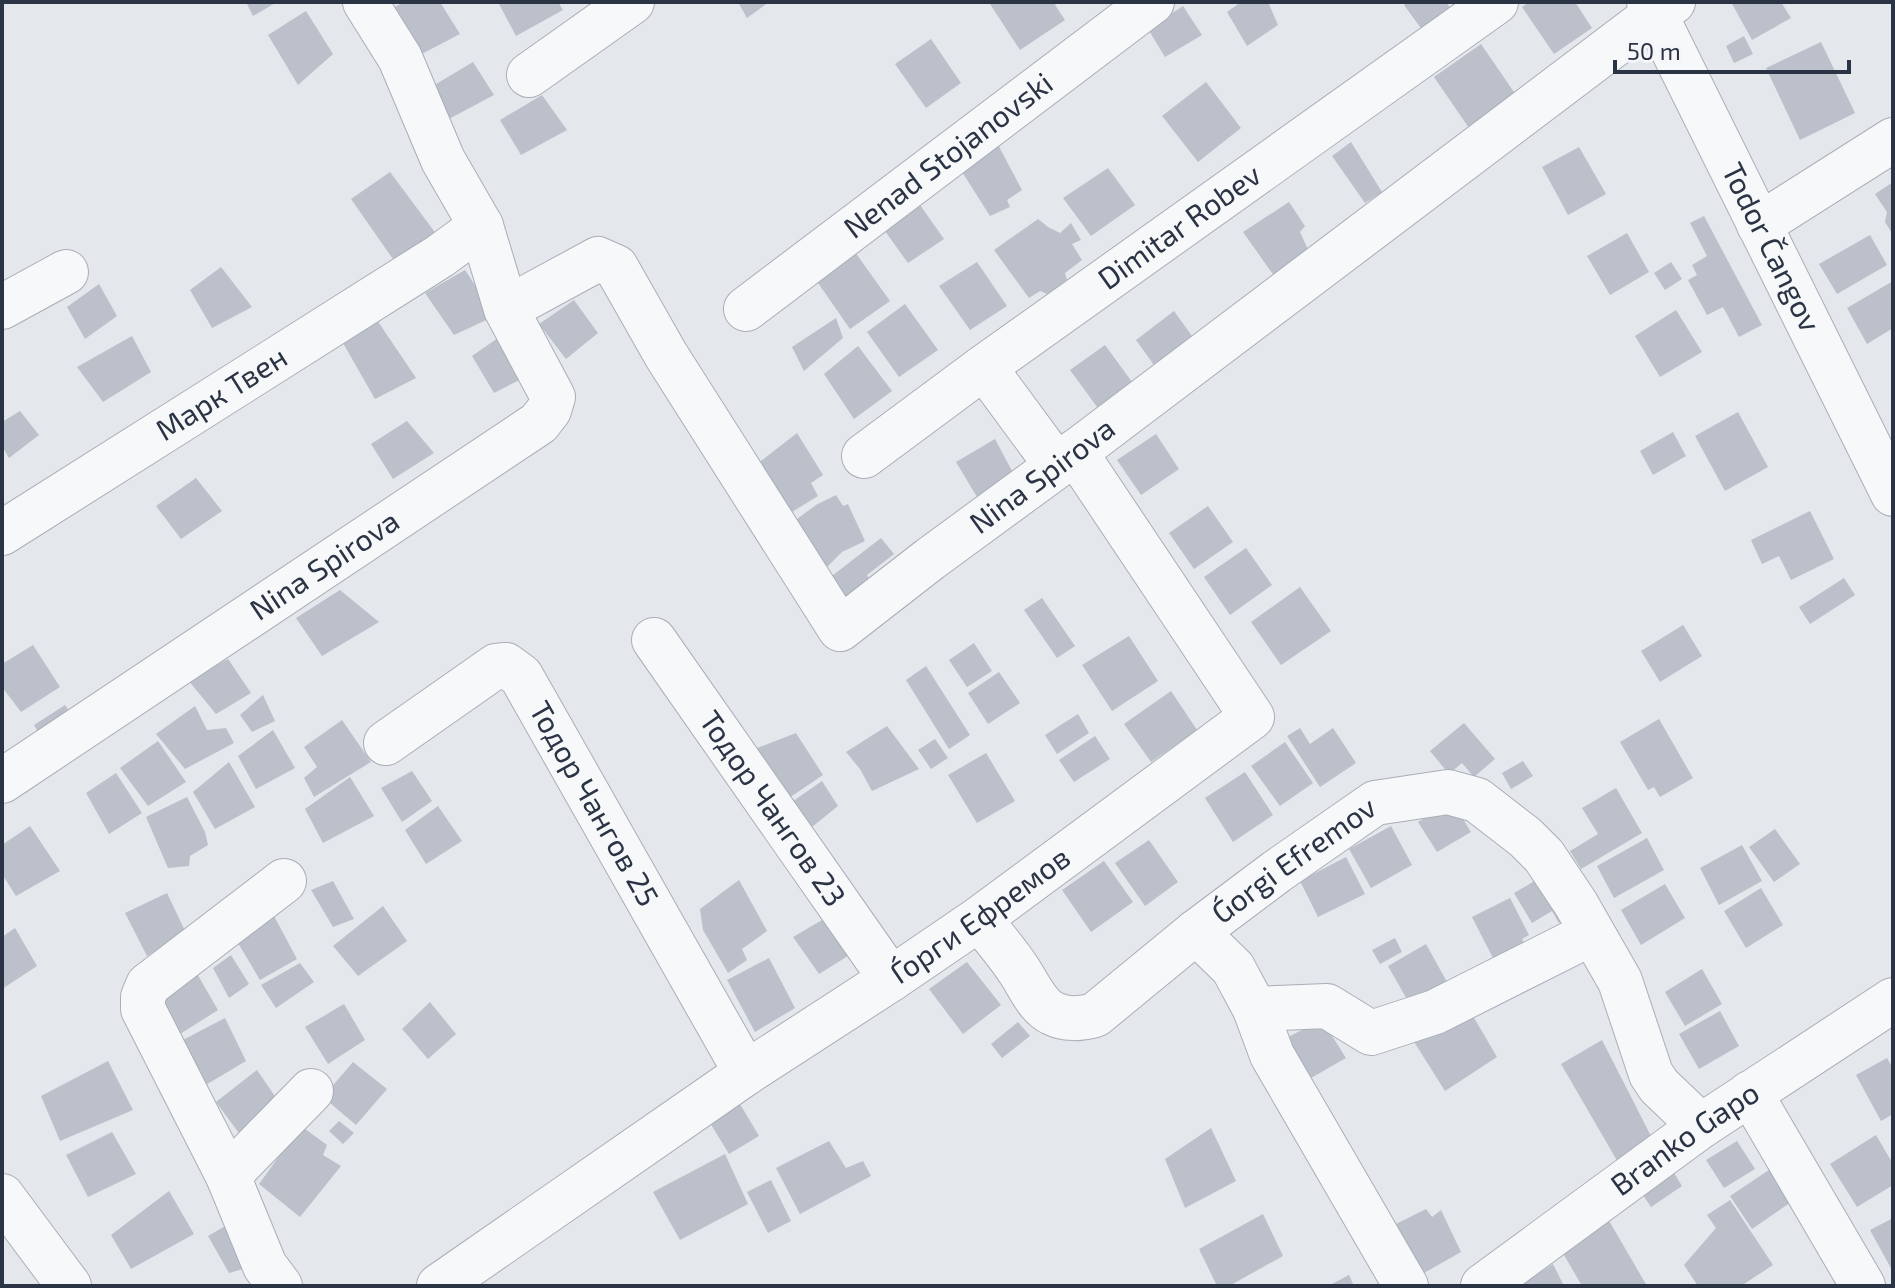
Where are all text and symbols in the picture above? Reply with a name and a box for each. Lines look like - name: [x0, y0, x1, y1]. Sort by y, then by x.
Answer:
- scale bar: [1615, 24, 1849, 74]
- text: 50 m: [1627, 36, 1681, 65]
- street label: Nenad Stojanovski: [836, 64, 1059, 245]
- street label: Dimitar Robev: [1090, 155, 1267, 296]
- street label: Todor Čangov: [1716, 156, 1830, 337]
- street label: Марк Твен: [148, 337, 293, 447]
- street label: Nina Spirova: [962, 409, 1121, 540]
- street label: Nina Spirova: [242, 502, 405, 627]
- street label: Тодор Чангов 25: [523, 694, 668, 912]
- street label: Тодор Чангов 23: [693, 703, 854, 912]
- street label: Ǵorgi Efremov: [1204, 788, 1382, 930]
- street label: Ѓорги Ефремов: [883, 838, 1076, 990]
- street label: Branko Gapo: [1603, 1073, 1765, 1202]

